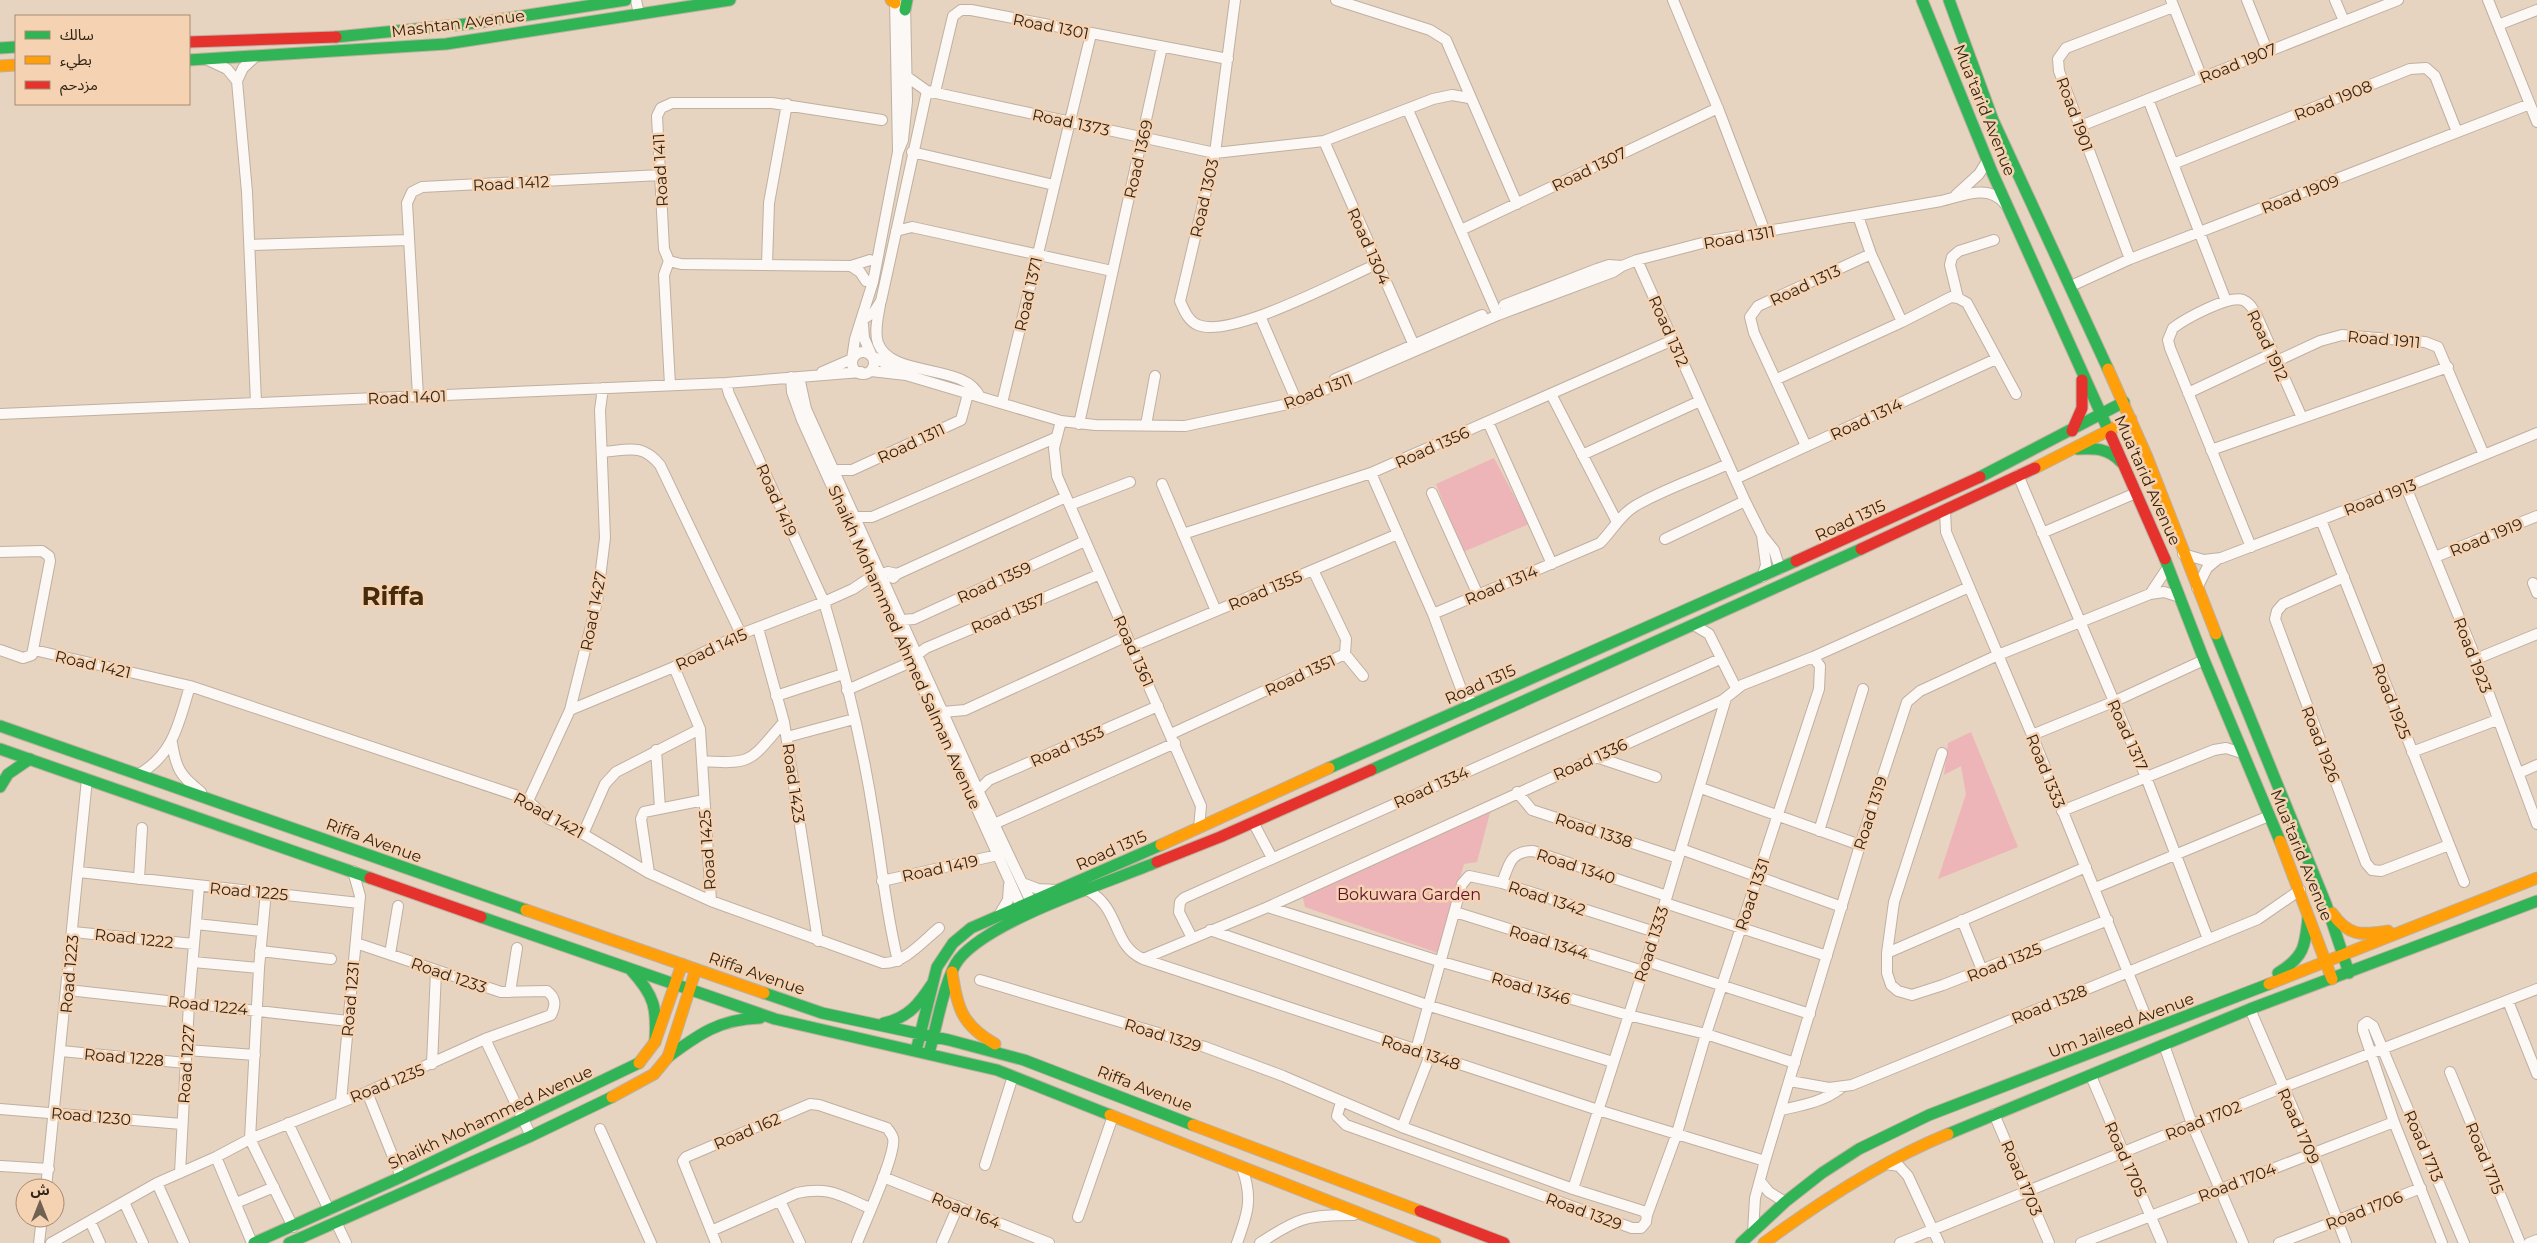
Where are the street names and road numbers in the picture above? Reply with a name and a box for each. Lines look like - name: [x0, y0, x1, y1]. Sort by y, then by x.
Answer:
- street label: Mashtan Avenue: [390, 6, 526, 41]
- street label: Road 1301: [1011, 10, 1091, 43]
- street label: Road 1907: [2197, 39, 2280, 88]
- street label: Mua'tarid Avenue: [1949, 42, 2020, 179]
- street label: Road 1901: [2052, 74, 2097, 154]
- street label: Road 1908: [2291, 76, 2375, 125]
- street label: Road 1373: [1030, 105, 1111, 140]
- street label: Road 1369: [1120, 118, 1157, 200]
- street label: Road 1411: [649, 133, 672, 207]
- street label: Road 1307: [1549, 143, 1630, 196]
- street label: Road 1303: [1186, 157, 1223, 239]
- street label: Road 1909: [2259, 171, 2342, 218]
- street label: Road 1412: [472, 172, 550, 195]
- street label: Road 1304: [1343, 205, 1394, 288]
- street label: Road 1311: [1702, 222, 1776, 253]
- street label: Road 1371: [1011, 255, 1046, 333]
- street label: Road 1313: [1767, 261, 1844, 310]
- street label: Road 1312: [1644, 293, 1693, 370]
- street label: Road 1912: [2243, 307, 2292, 384]
- street label: Road 1911: [2347, 327, 2421, 352]
- street label: Road 1311: [1281, 370, 1355, 413]
- street label: Road 1401: [367, 387, 447, 408]
- street label: Road 1314: [1827, 394, 1906, 444]
- street label: Mua'tarid Avenue: [2110, 412, 2185, 548]
- street label: Road 1311: [874, 420, 948, 467]
- street label: Road 1356: [1392, 423, 1473, 472]
- street label: Road 1419: [752, 461, 801, 539]
- street label: Road 1913: [2341, 475, 2419, 520]
- street label: Shaikh Mohammed Ahmed Salman Avenue: [824, 482, 985, 812]
- street label: Road 1315: [1812, 496, 1889, 545]
- street label: Road 1919: [2447, 514, 2525, 561]
- street label: Road 1359: [954, 558, 1034, 607]
- street label: Road 1314: [1462, 561, 1541, 609]
- street label: Road 1355: [1225, 566, 1305, 615]
- street label: Road 1427: [576, 570, 611, 653]
- street label: Road 1357: [968, 589, 1048, 638]
- street label: Road 1361: [1109, 612, 1158, 690]
- street label: Road 1923: [2449, 615, 2496, 696]
- street label: Road 1415: [672, 625, 750, 674]
- street label: Road 1421: [53, 647, 133, 682]
- street label: Road 1351: [1262, 651, 1338, 700]
- street label: Road 1315: [1442, 660, 1519, 709]
- street label: Road 1925: [2368, 661, 2415, 742]
- street label: Road 1317: [2103, 697, 2152, 774]
- street label: Road 1926: [2297, 703, 2344, 785]
- street label: Road 1353: [1027, 722, 1107, 771]
- street label: Road 1333: [2022, 731, 2069, 811]
- street label: Road 1336: [1550, 735, 1631, 784]
- street label: Road 1423: [778, 742, 809, 824]
- street label: Road 1334: [1391, 762, 1472, 812]
- street label: Road 1319: [1850, 774, 1891, 852]
- street label: Mua'tarid Avenue: [2266, 787, 2337, 924]
- street label: Road 1421: [510, 788, 587, 842]
- street label: Road 1425: [695, 809, 720, 891]
- street label: Road 1338: [1553, 809, 1635, 852]
- street label: Riffa Avenue: [323, 814, 424, 867]
- street label: Road 1315: [1073, 826, 1150, 875]
- street label: Road 1340: [1534, 845, 1618, 888]
- street label: Road 1419: [900, 851, 980, 886]
- street label: Road 1331: [1731, 855, 1774, 933]
- street label: Road 1342: [1506, 877, 1588, 920]
- street label: Road 1225: [209, 879, 289, 904]
- street label: Road 1333: [1630, 904, 1673, 985]
- street label: Road 1344: [1507, 921, 1591, 964]
- street label: Road 1222: [94, 925, 174, 952]
- street label: Road 1223: [57, 934, 82, 1014]
- street label: Road 1325: [1964, 939, 2044, 986]
- street label: Riffa Avenue: [706, 948, 807, 999]
- street label: Road 1233: [408, 954, 489, 997]
- street label: Road 1231: [338, 961, 363, 1038]
- street label: Road 1346: [1489, 968, 1573, 1009]
- street label: Road 1328: [2009, 981, 2090, 1028]
- street label: Um Jaileed Avenue: [2046, 989, 2197, 1062]
- street label: Road 1224: [167, 992, 249, 1019]
- street label: Road 1329: [1122, 1015, 1204, 1056]
- street label: Road 1227: [174, 1024, 199, 1104]
- street label: Road 1348: [1379, 1031, 1463, 1074]
- street label: Road 1228: [83, 1045, 165, 1070]
- street label: Road 1235: [347, 1060, 427, 1107]
- street label: Shaikh Mohammed Avenue: [385, 1062, 596, 1173]
- street label: Riffa Avenue: [1094, 1062, 1195, 1115]
- street label: Road 1709: [2273, 1085, 2324, 1167]
- street label: Road 1702: [2162, 1097, 2244, 1144]
- street label: Road 1230: [50, 1104, 132, 1129]
- street label: Road 1713: [2400, 1107, 2447, 1185]
- street label: Road 162: [711, 1109, 783, 1154]
- street label: Road 1705: [2100, 1119, 2151, 1200]
- street label: Road 1715: [2461, 1119, 2508, 1197]
- street label: Road 1703: [1997, 1137, 2046, 1219]
- street label: Road 1704: [2195, 1159, 2279, 1206]
- street label: Road 1706: [2323, 1187, 2406, 1234]
- street label: Road 164: [929, 1188, 1003, 1233]
- street label: Road 1329: [1543, 1189, 1624, 1234]

